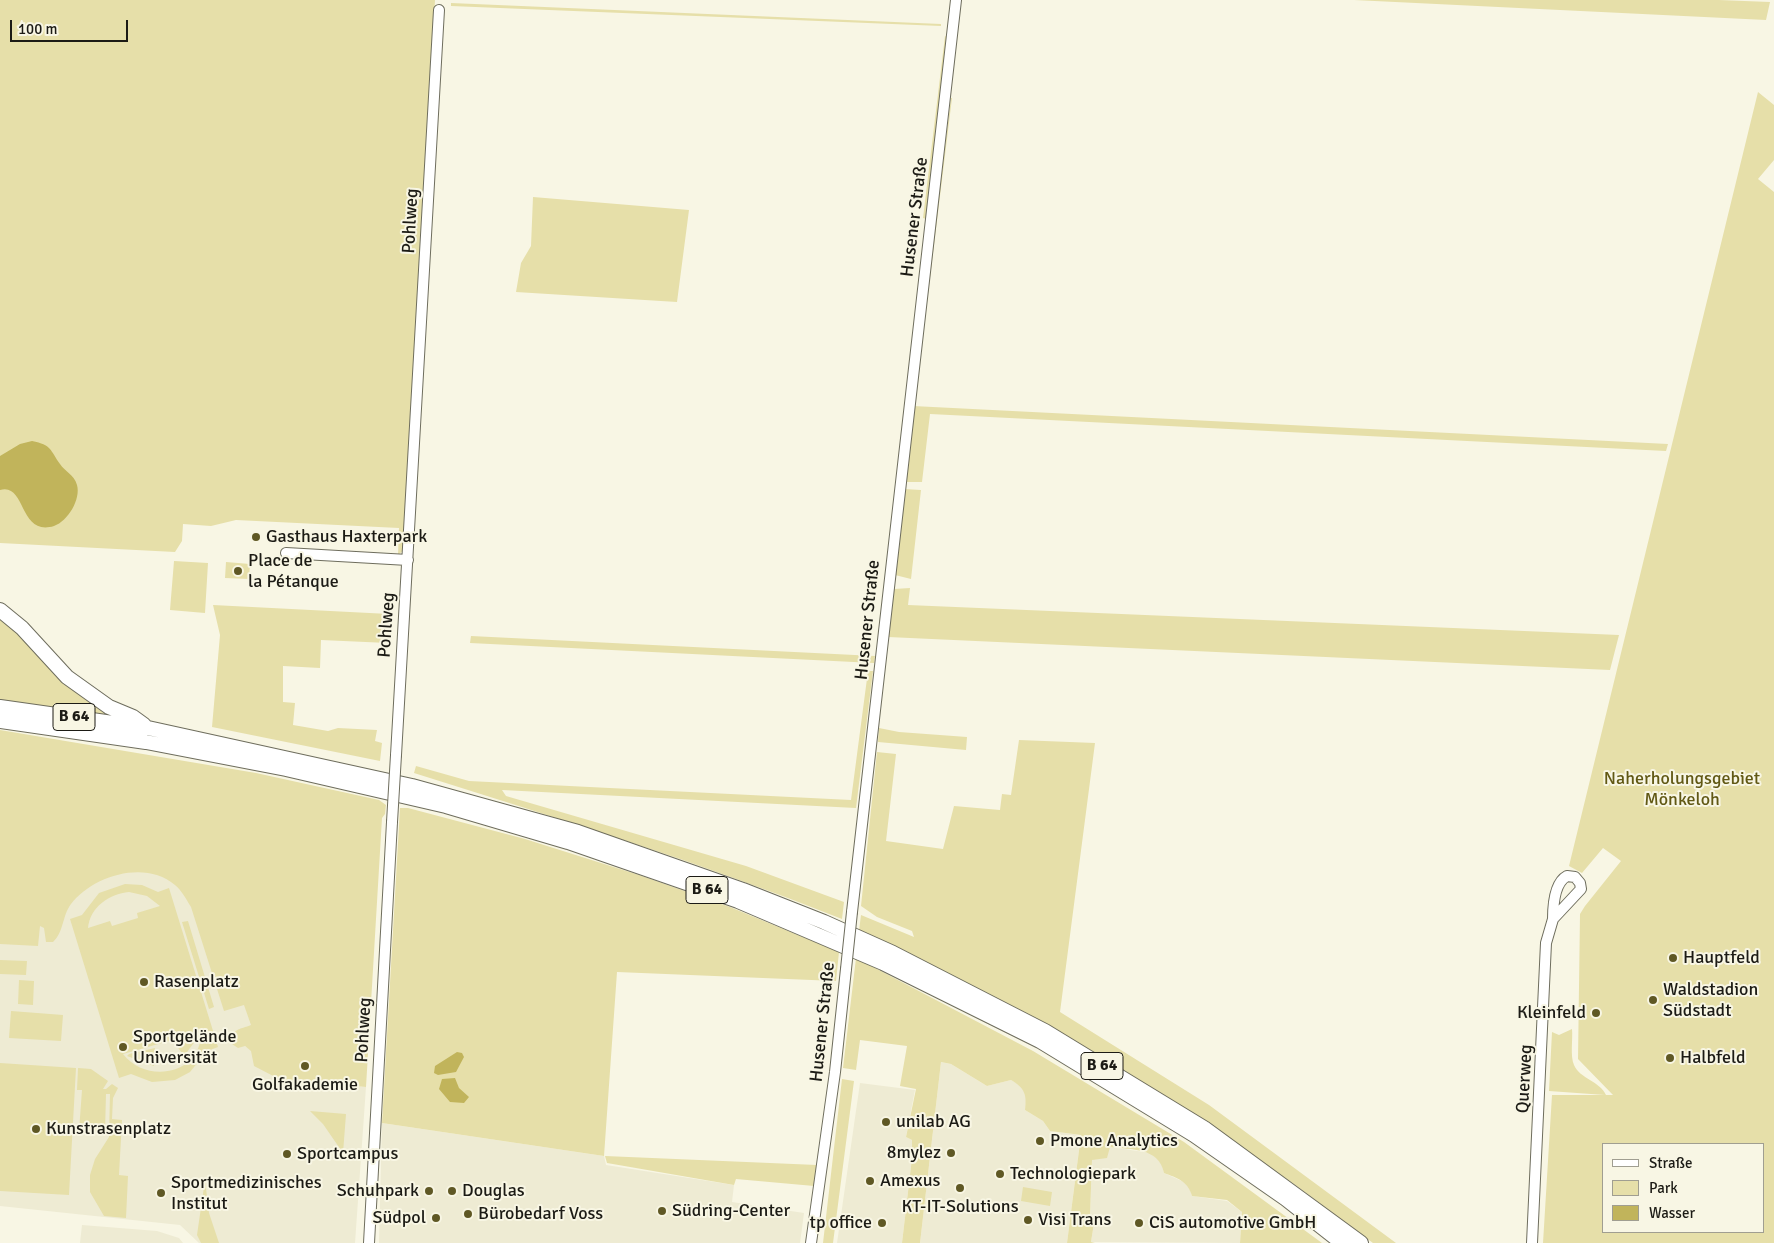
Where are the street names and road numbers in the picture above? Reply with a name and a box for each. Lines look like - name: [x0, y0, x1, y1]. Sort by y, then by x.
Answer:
- street label: Husener Straße: [897, 156, 933, 278]
- street label: Pohlweg: [399, 188, 423, 254]
- street label: Husener Straße: [851, 559, 885, 681]
- street label: Pohlweg: [374, 592, 400, 658]
- road number: B 64: [53, 704, 95, 730]
- road number: B 64: [686, 876, 728, 904]
- street label: Husener Straße: [806, 961, 840, 1083]
- street label: Pohlweg: [352, 997, 376, 1063]
- street label: Querweg: [1512, 1044, 1538, 1114]
- road number: B 64: [1081, 1052, 1123, 1080]

